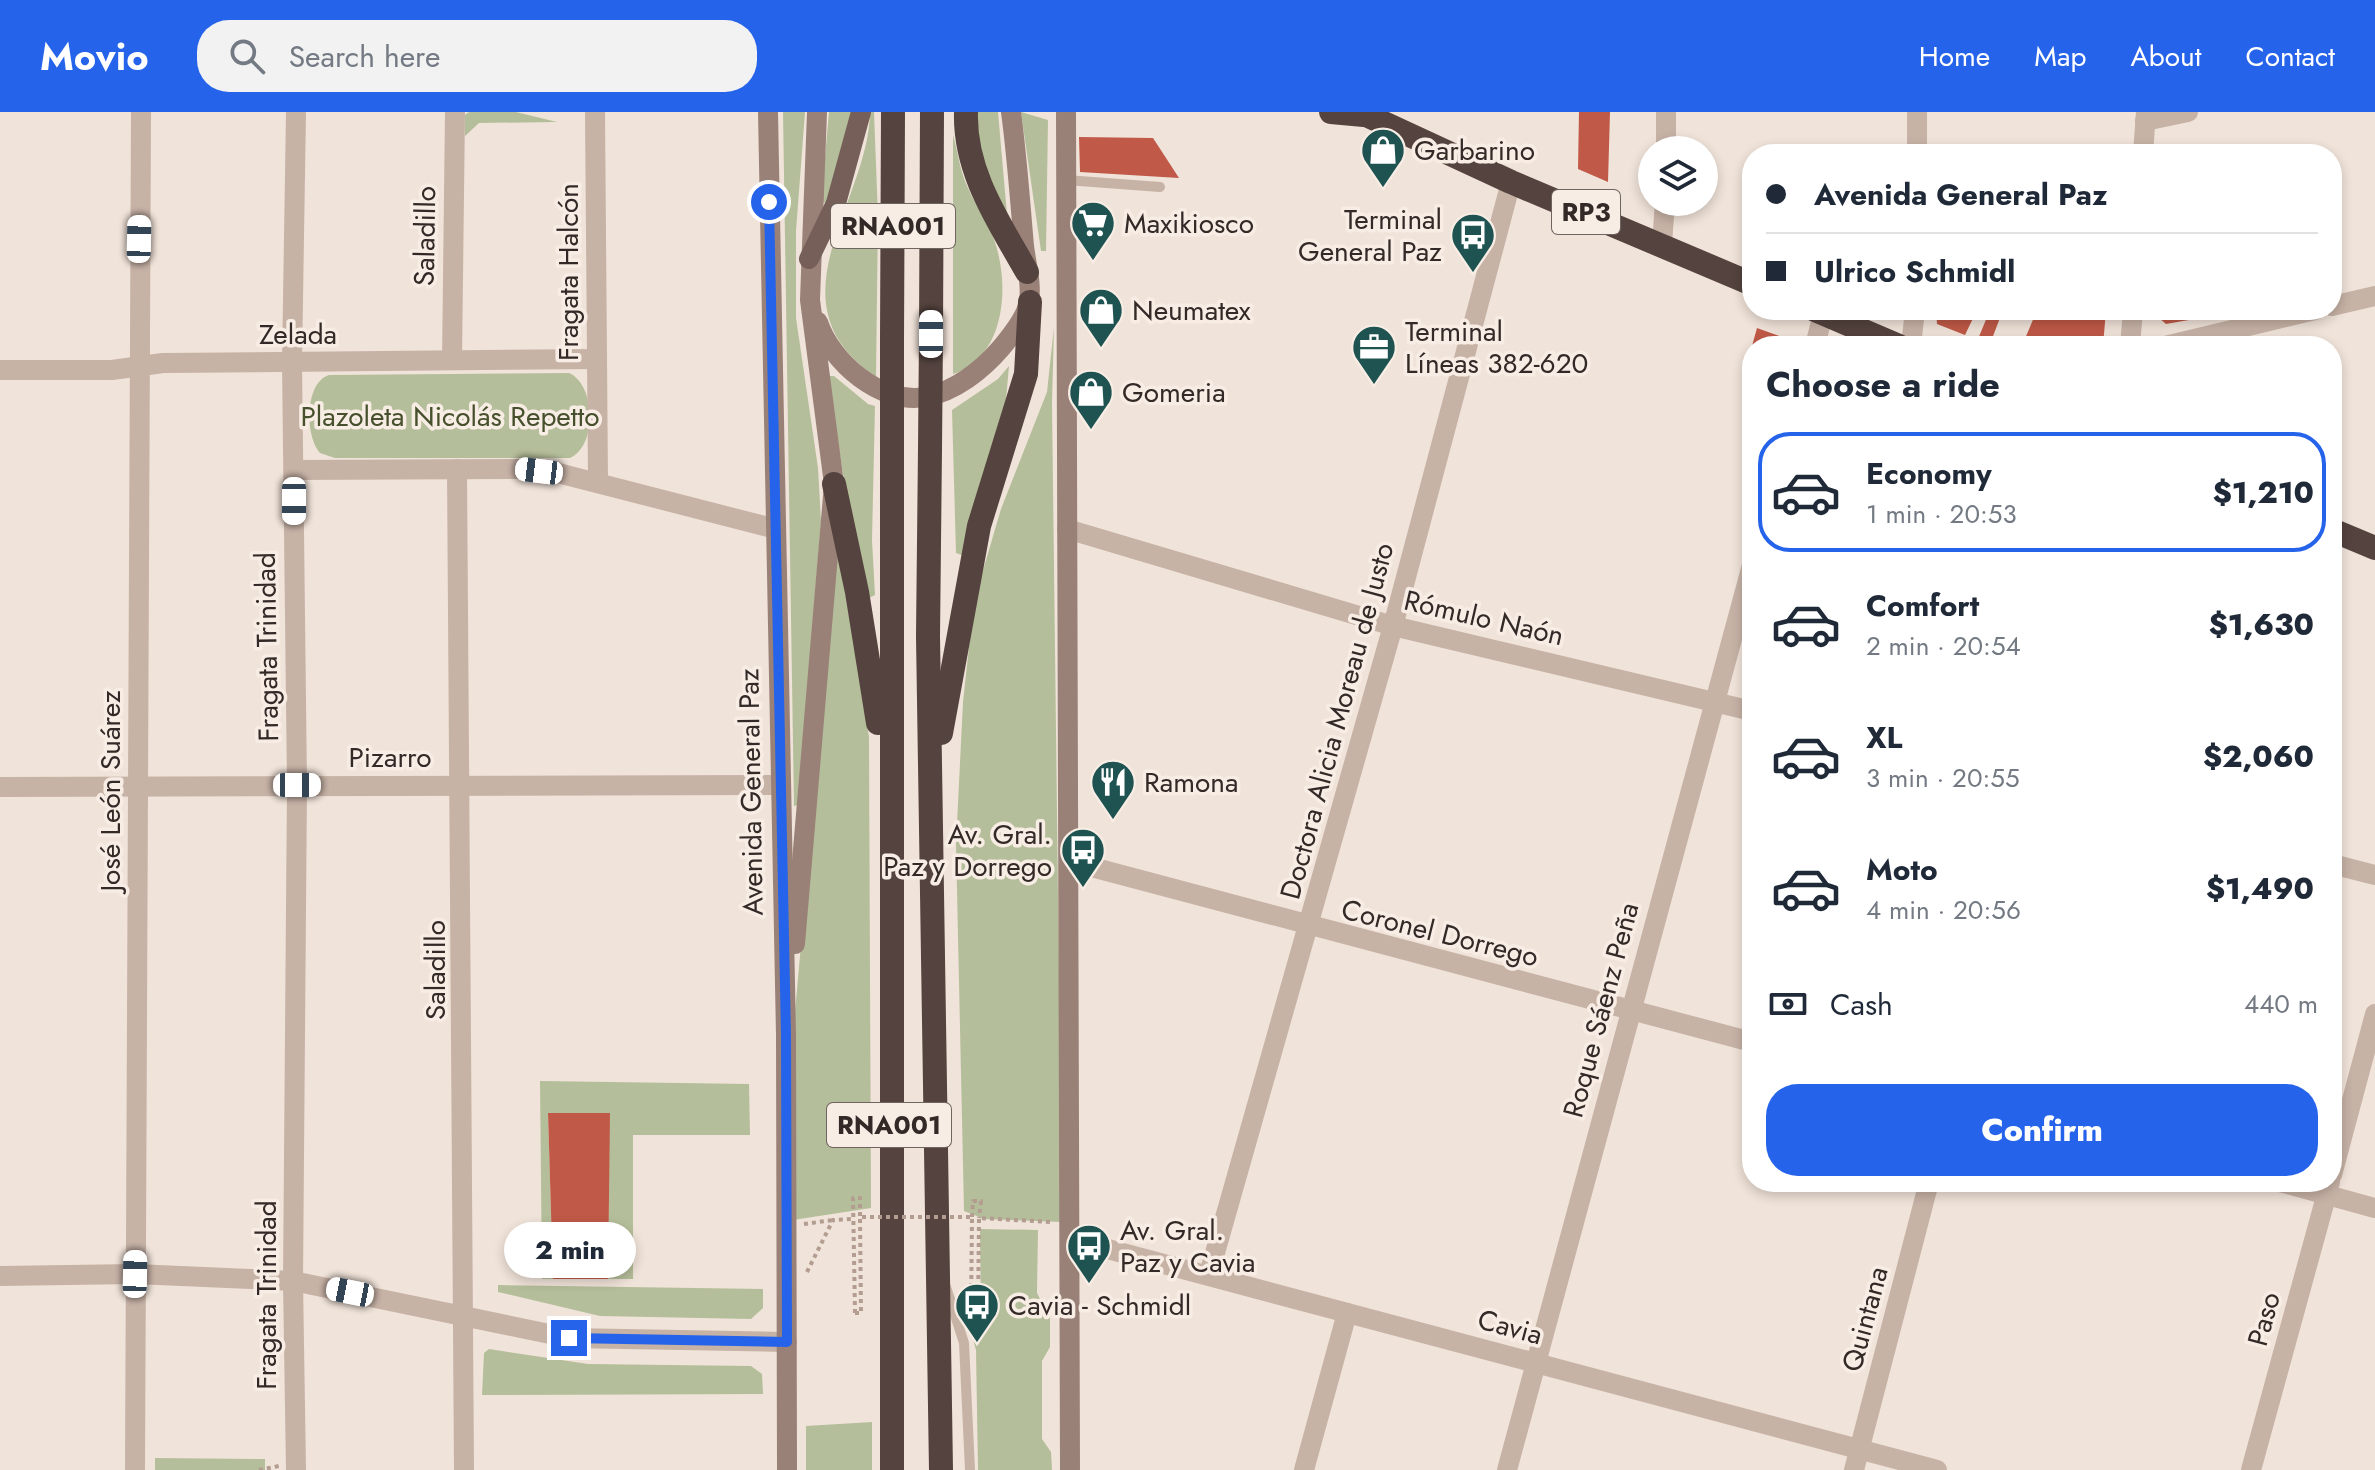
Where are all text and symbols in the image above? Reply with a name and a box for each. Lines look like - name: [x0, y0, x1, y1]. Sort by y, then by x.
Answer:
- search box: [197, 20, 757, 92]
- text: Movio: [40, 29, 149, 84]
- icon: search: [225, 34, 269, 78]
- text: Search here: [289, 35, 440, 78]
- text: Home: [1919, 36, 1990, 77]
- text: Map: [2034, 36, 2086, 77]
- text: About: [2130, 36, 2202, 77]
- text: Contact: [2246, 36, 2335, 77]
- shop icon: Garbarino: [1359, 126, 1407, 189]
- place label: Garbarino: [1414, 130, 1535, 171]
- map controls: [1638, 136, 1718, 216]
- button: layers: [1638, 136, 1718, 216]
- text: Avenida General Paz: [1814, 173, 2108, 216]
- street label: Fragata Halcón: [548, 183, 589, 361]
- route start: [751, 184, 787, 220]
- street label: Saladillo: [404, 186, 446, 286]
- road number: RP3: [1552, 190, 1620, 234]
- supermarket icon: Maxikiosco: [1069, 199, 1117, 262]
- place label: Terminal General Paz: [1298, 199, 1442, 272]
- place label: Maxikiosco: [1124, 203, 1254, 244]
- road number: RNA001: [831, 204, 955, 248]
- bus stop icon: Terminal General Paz: [1449, 211, 1497, 274]
- car: [127, 215, 151, 263]
- text: Ulrico Schmidl: [1814, 250, 2015, 293]
- shop icon: Neumatex: [1077, 286, 1125, 349]
- place label: Neumatex: [1132, 290, 1251, 331]
- car: [919, 310, 943, 358]
- place label: Terminal Líneas 382-620: [1405, 311, 1588, 384]
- street label: Zelada: [259, 314, 337, 355]
- office icon: Terminal Líneas 382-620: [1350, 323, 1398, 386]
- text: Choose a ride: [1766, 358, 2000, 410]
- shop icon: Gomeria: [1067, 368, 1115, 431]
- place label: Gomeria: [1122, 372, 1226, 413]
- park label: Plazoleta Nicolás Repetto: [300, 396, 600, 437]
- text: Economy: [1866, 452, 1992, 495]
- car: [514, 456, 564, 486]
- icon: car: [1770, 456, 1842, 528]
- text: $1,210: [2213, 471, 2314, 514]
- car: [282, 477, 306, 525]
- text: 1 min · 20:53: [1866, 495, 2017, 533]
- street label: Doctora Alicia Moreau de Justo: [1270, 538, 1404, 904]
- street label: Fragata Trinidad: [245, 552, 289, 742]
- street label: Rómulo Naón: [1400, 580, 1568, 656]
- text: Comfort: [1866, 584, 1979, 627]
- icon: car: [1770, 588, 1842, 660]
- text: $1,630: [2209, 603, 2314, 646]
- text: 2 min · 20:54: [1866, 627, 2021, 665]
- street label: Avenida General Paz: [728, 668, 774, 916]
- street label: José León Suárez: [90, 690, 131, 896]
- text: XL: [1866, 716, 1902, 759]
- icon: car: [1770, 720, 1842, 792]
- text: $2,060: [2203, 735, 2314, 778]
- street label: Pizarro: [348, 737, 432, 778]
- restaurant icon: Ramona: [1089, 758, 1137, 821]
- text: 3 min · 20:55: [1866, 759, 2020, 797]
- place label: Ramona: [1144, 762, 1238, 803]
- car: [273, 773, 321, 797]
- place label: Av. Gral. Paz y Dorrego: [883, 814, 1052, 887]
- bus stop icon: Av. Gral. Paz y Dorrego: [1059, 826, 1107, 889]
- text: Moto: [1866, 848, 1938, 891]
- icon: car: [1770, 852, 1842, 924]
- text: $1,490: [2206, 867, 2314, 910]
- street label: Coronel Dorrego: [1337, 889, 1543, 977]
- text: 4 min · 20:56: [1866, 891, 2021, 929]
- street label: Roque Sáenz Peña: [1553, 898, 1649, 1122]
- street label: Saladillo: [415, 920, 456, 1020]
- icon: cash: [1766, 982, 1810, 1026]
- text: Cash: [1830, 983, 1893, 1026]
- text: 440 m: [2244, 985, 2318, 1023]
- button: Confirm: [1766, 1084, 2318, 1176]
- road number: RNA001: [827, 1103, 951, 1147]
- street label: Fragata Trinidad: [246, 1200, 287, 1390]
- place label: Av. Gral. Paz y Cavia: [1120, 1210, 1256, 1283]
- callout: 2 min: [503, 1222, 635, 1278]
- bus stop icon: Av. Gral. Paz y Cavia: [1065, 1222, 1113, 1285]
- text: 2 min: [535, 1231, 605, 1269]
- car: [123, 1250, 147, 1298]
- street label: Quintana: [1831, 1262, 1899, 1376]
- car: [324, 1276, 376, 1308]
- bus stop icon: Cavia - Schmidl: [953, 1281, 1001, 1344]
- place label: Cavia - Schmidl: [1008, 1285, 1191, 1326]
- street label: Paso: [2237, 1287, 2291, 1351]
- street label: Cavia: [1473, 1299, 1547, 1355]
- route end: [551, 1320, 587, 1356]

